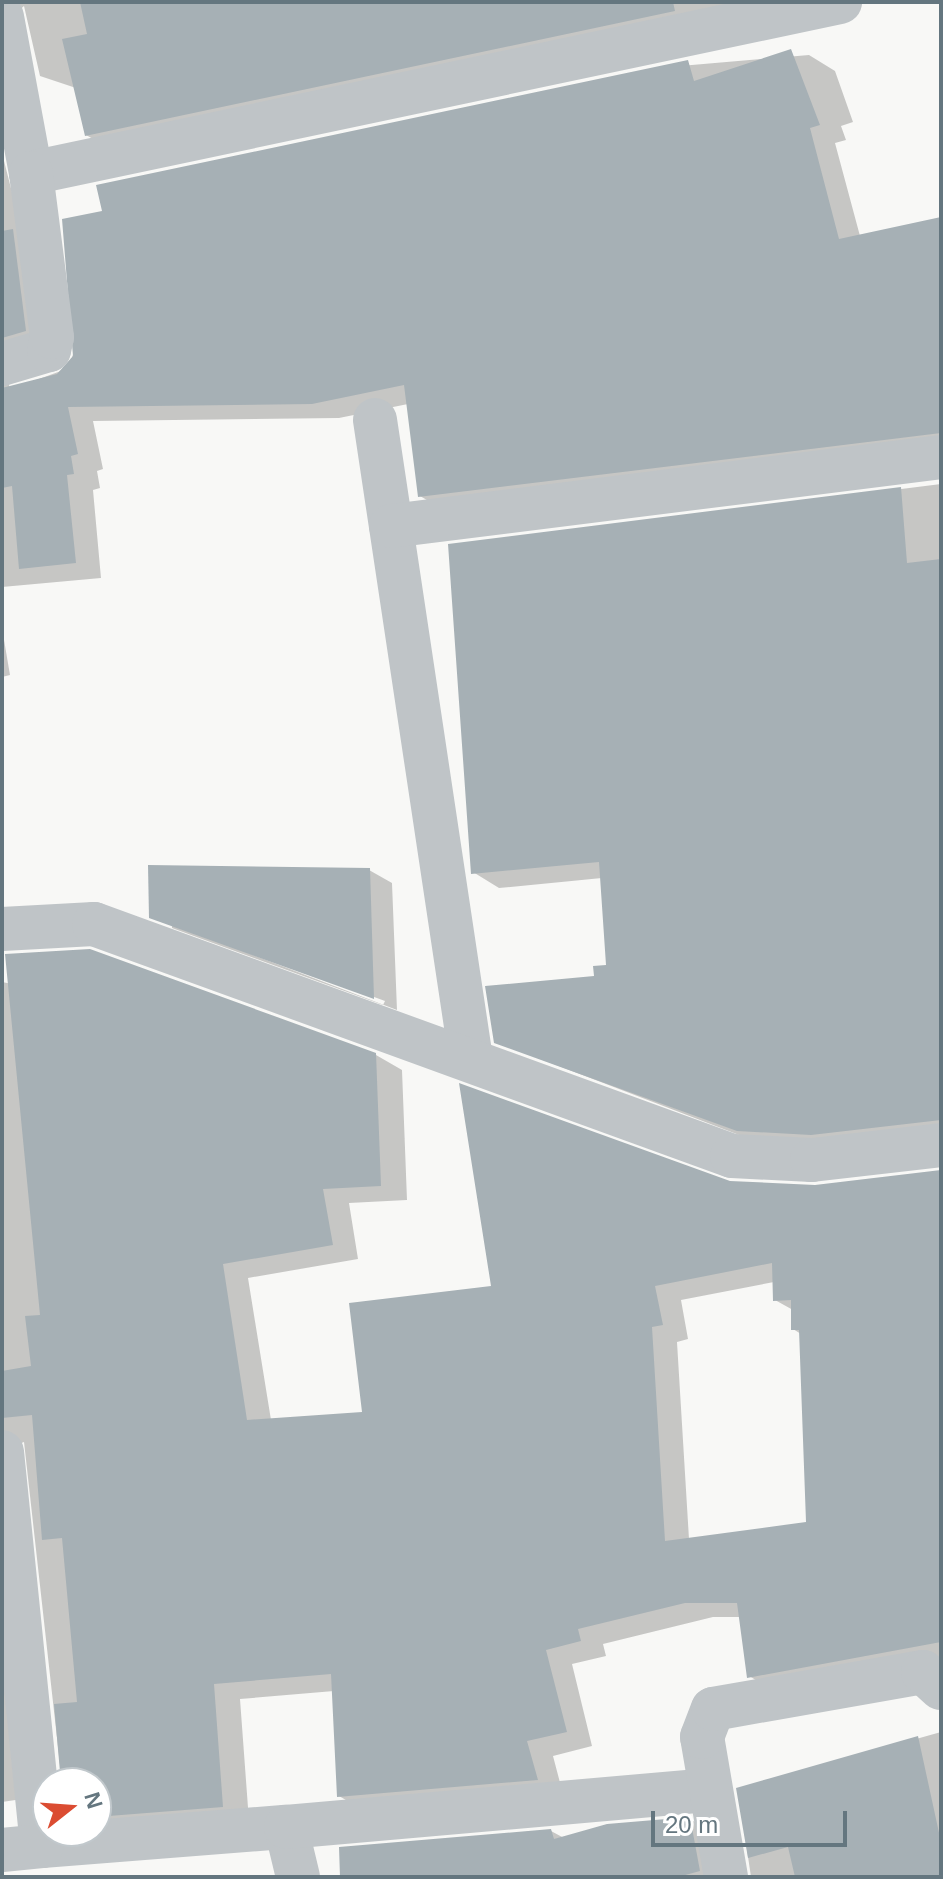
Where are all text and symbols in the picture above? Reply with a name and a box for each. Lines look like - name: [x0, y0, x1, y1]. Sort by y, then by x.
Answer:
- north arrow: [32, 1767, 112, 1847]
- text: N: [79, 1789, 108, 1812]
- scale bar: [655, 1795, 851, 1845]
- text: 20 m: [665, 1811, 718, 1838]

